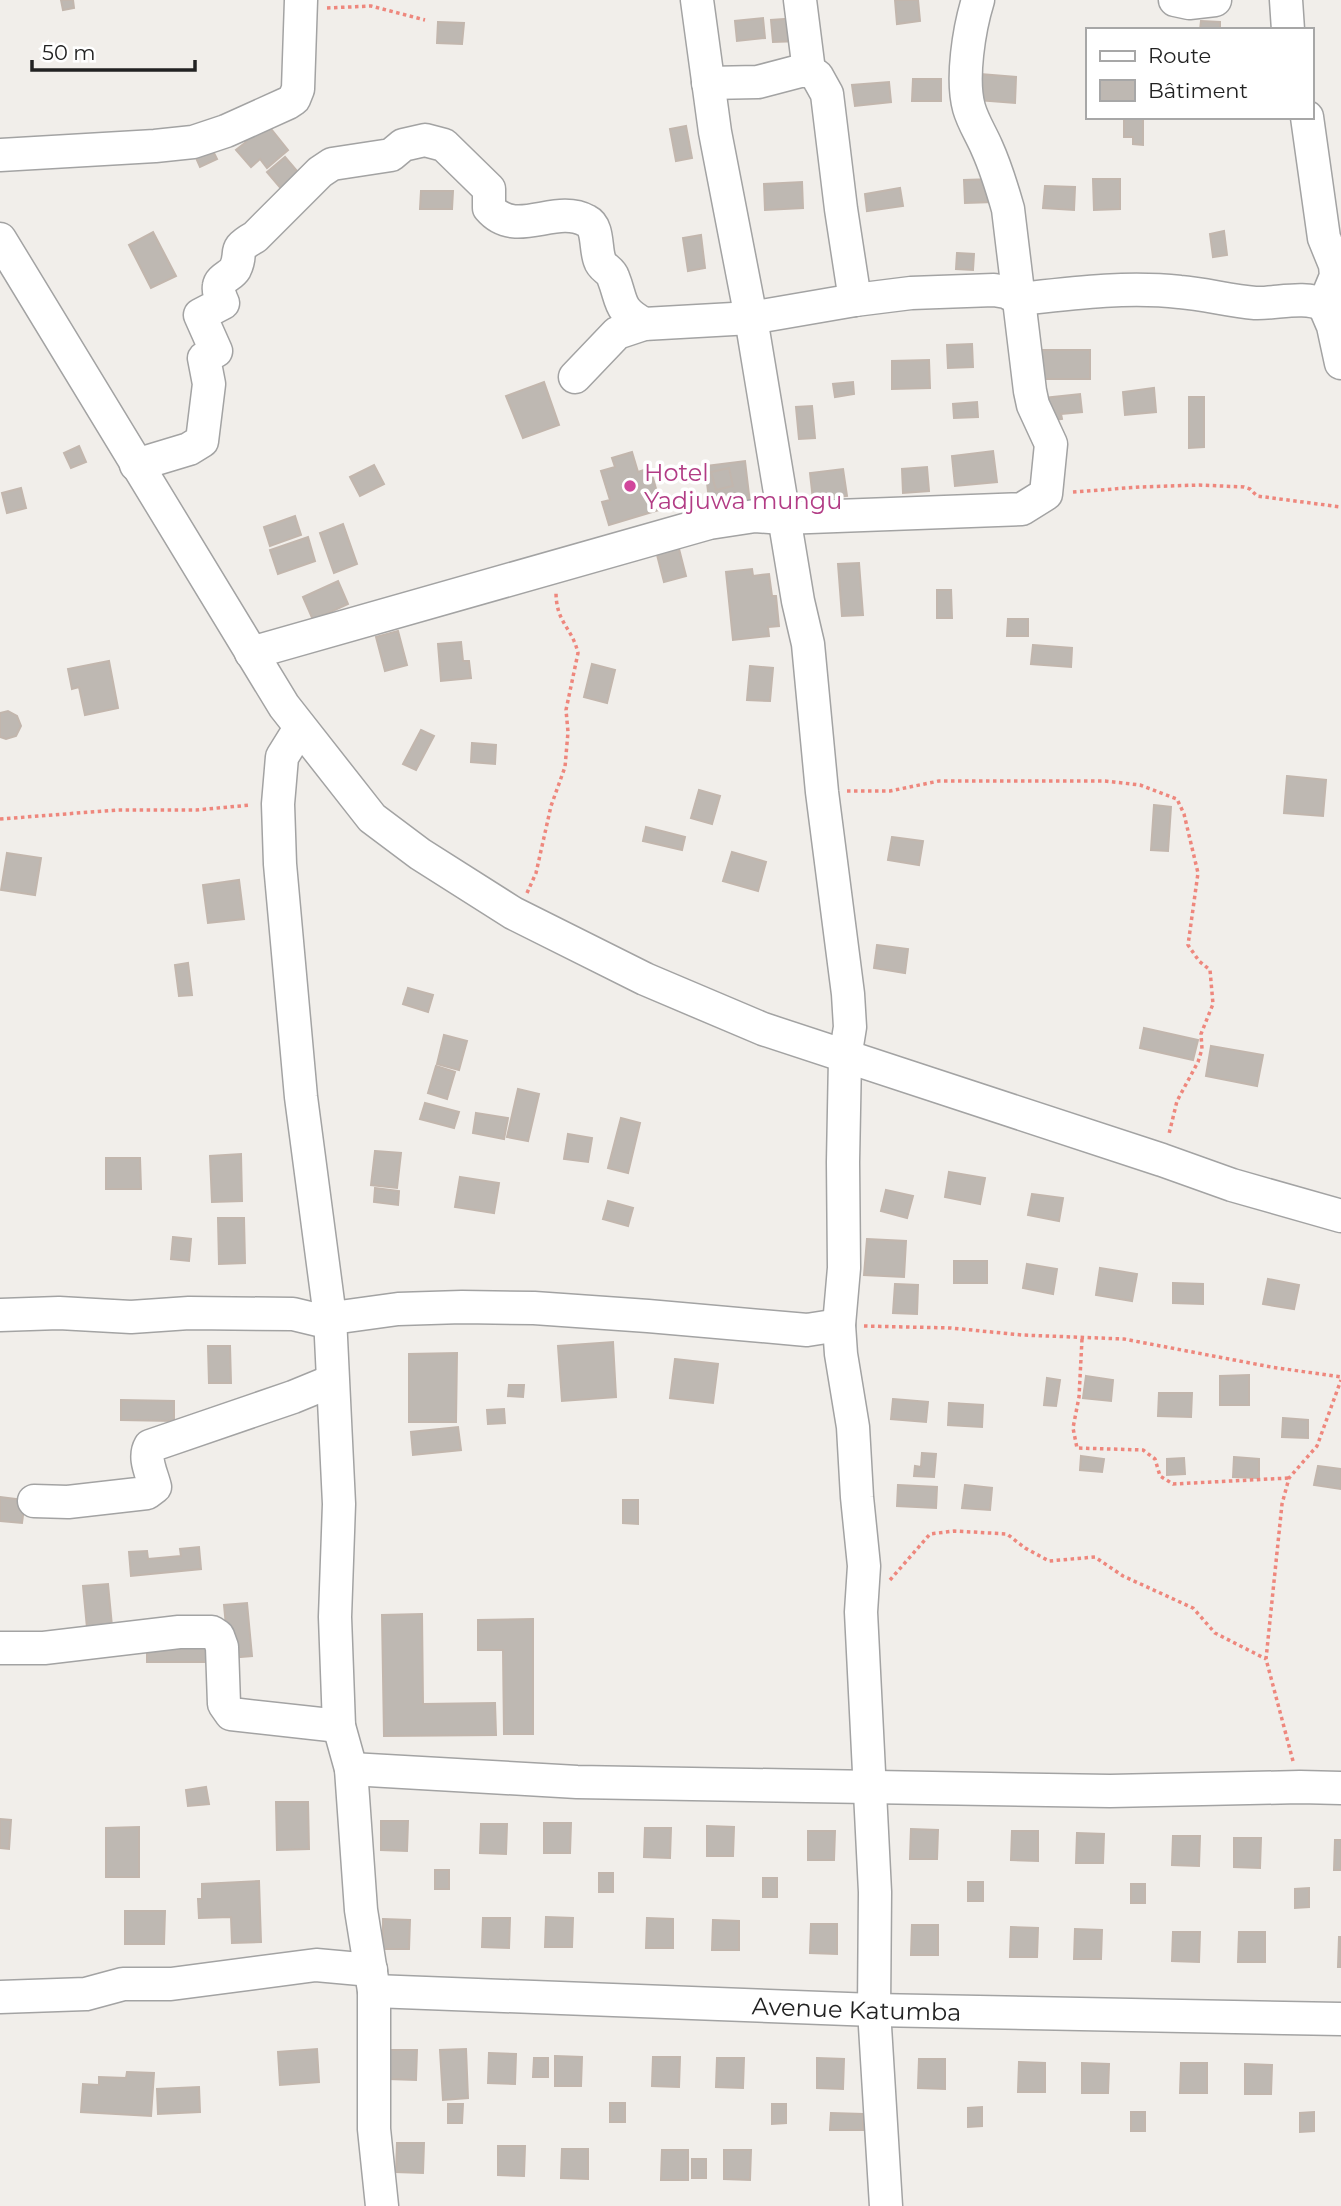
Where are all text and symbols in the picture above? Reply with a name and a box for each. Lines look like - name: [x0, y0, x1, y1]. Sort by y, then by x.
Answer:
- scale bar: [32, 28, 194, 72]
- legend: [1086, 28, 1313, 119]
- text: 50 m: [42, 40, 96, 65]
- text: Route: [1148, 43, 1211, 68]
- text: Bâtiment: [1148, 78, 1248, 103]
- place label: Hotel Yadjuwa mungu: [644, 458, 842, 515]
- marker: Hotel Yadjuwa mungu: [622, 478, 638, 494]
- street label: Avenue Katumba: [751, 1991, 962, 2026]

